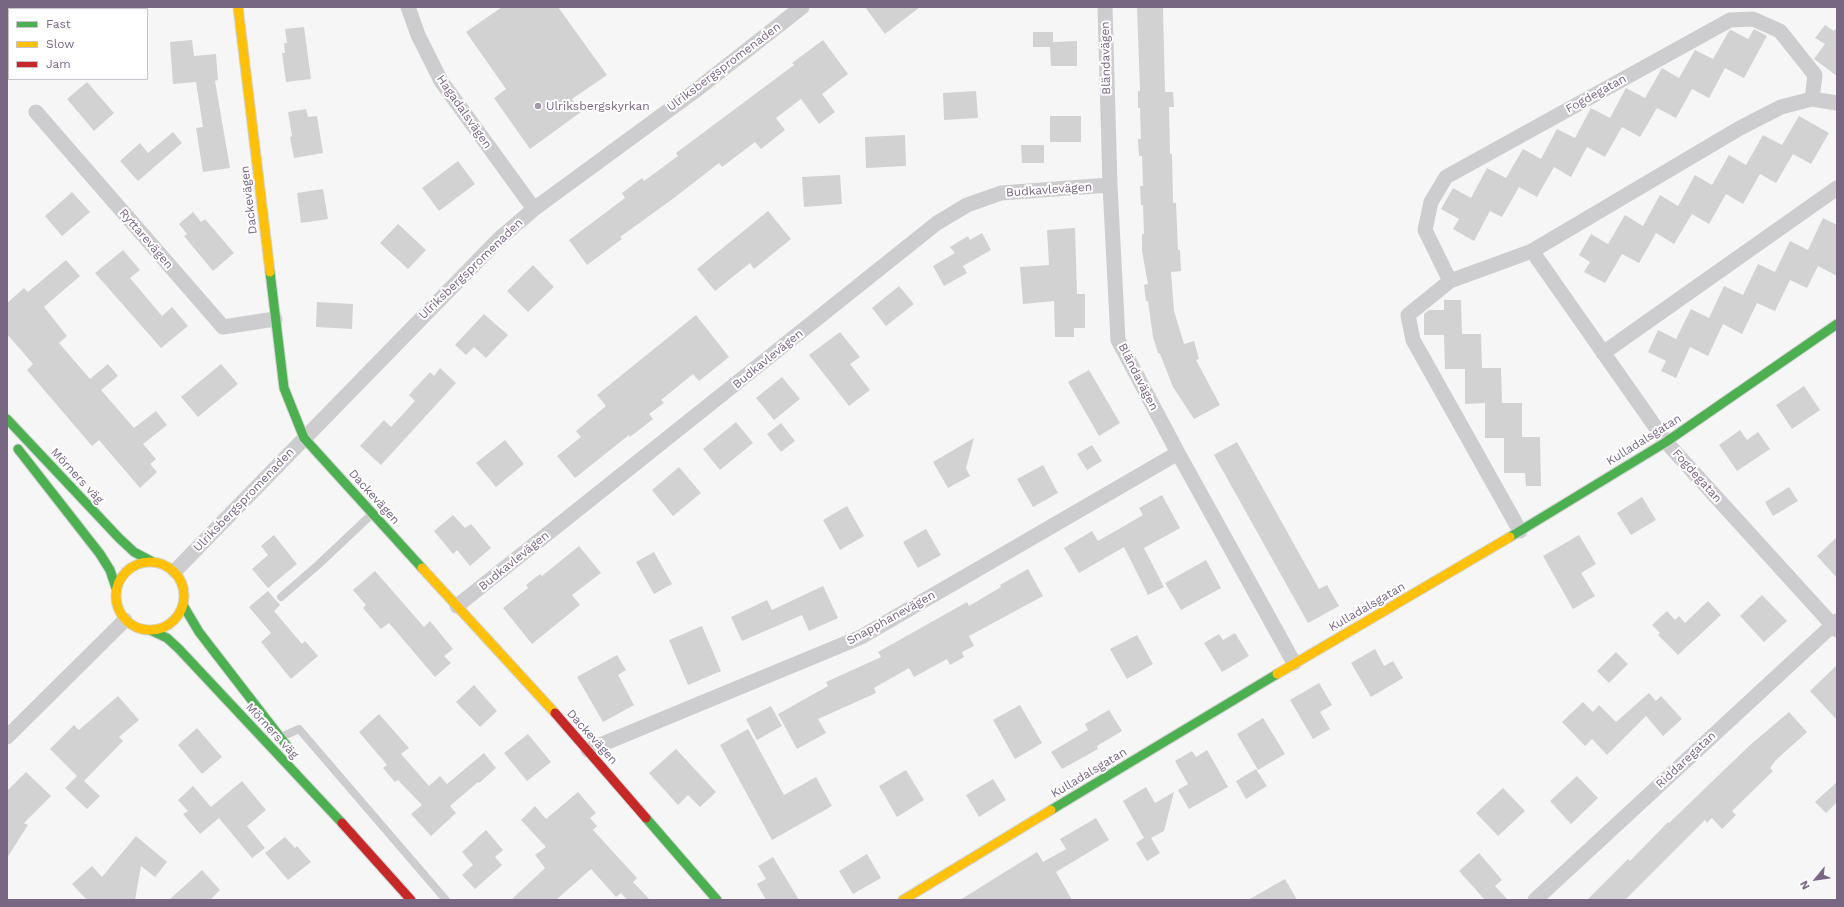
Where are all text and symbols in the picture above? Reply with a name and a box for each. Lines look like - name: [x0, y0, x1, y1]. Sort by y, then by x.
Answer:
- legend: [8, 8, 148, 80]
- text: Fast: [46, 17, 71, 31]
- street label: Ulriksbergspromenaden: [664, 19, 784, 115]
- street label: Bländavägen: [1098, 21, 1114, 95]
- text: Slow: [46, 37, 74, 51]
- text: Jam: [46, 57, 71, 71]
- street label: Fogdegatan: [1563, 71, 1629, 117]
- street label: Hagadalsvägen: [433, 72, 495, 152]
- place label: Ulriksbergskyrkan: [546, 99, 650, 113]
- marker: Ulriksbergskyrkan: [533, 101, 543, 111]
- street label: Dackevägen: [238, 165, 260, 235]
- street label: Budkavlevägen: [1005, 180, 1093, 200]
- street label: Ryttarevägen: [116, 206, 176, 272]
- street label: Ulriksbergspromenaden: [416, 216, 526, 322]
- street label: Budkavlevägen: [730, 326, 806, 392]
- street label: Bländavägen: [1115, 341, 1161, 413]
- street label: Kulladalsgatan: [1604, 411, 1684, 469]
- street label: Mörners väg: [48, 445, 106, 507]
- street label: Ulriksbergspromenaden: [191, 445, 297, 555]
- street label: Fogdegatan: [1669, 446, 1725, 506]
- street label: Dackevägen: [346, 466, 402, 528]
- street label: Budkavlevägen: [476, 528, 552, 594]
- street label: Kulladalsgatan: [1326, 579, 1408, 635]
- street label: Snapphanevägen: [844, 588, 938, 648]
- street label: Mörners väg: [243, 700, 301, 762]
- street label: Dackevägen: [564, 706, 620, 768]
- street label: Riddaregatan: [1653, 729, 1719, 791]
- street label: Kulladalsgatan: [1049, 745, 1129, 801]
- north arrow: [1796, 859, 1836, 899]
- text: N: [1797, 878, 1813, 892]

